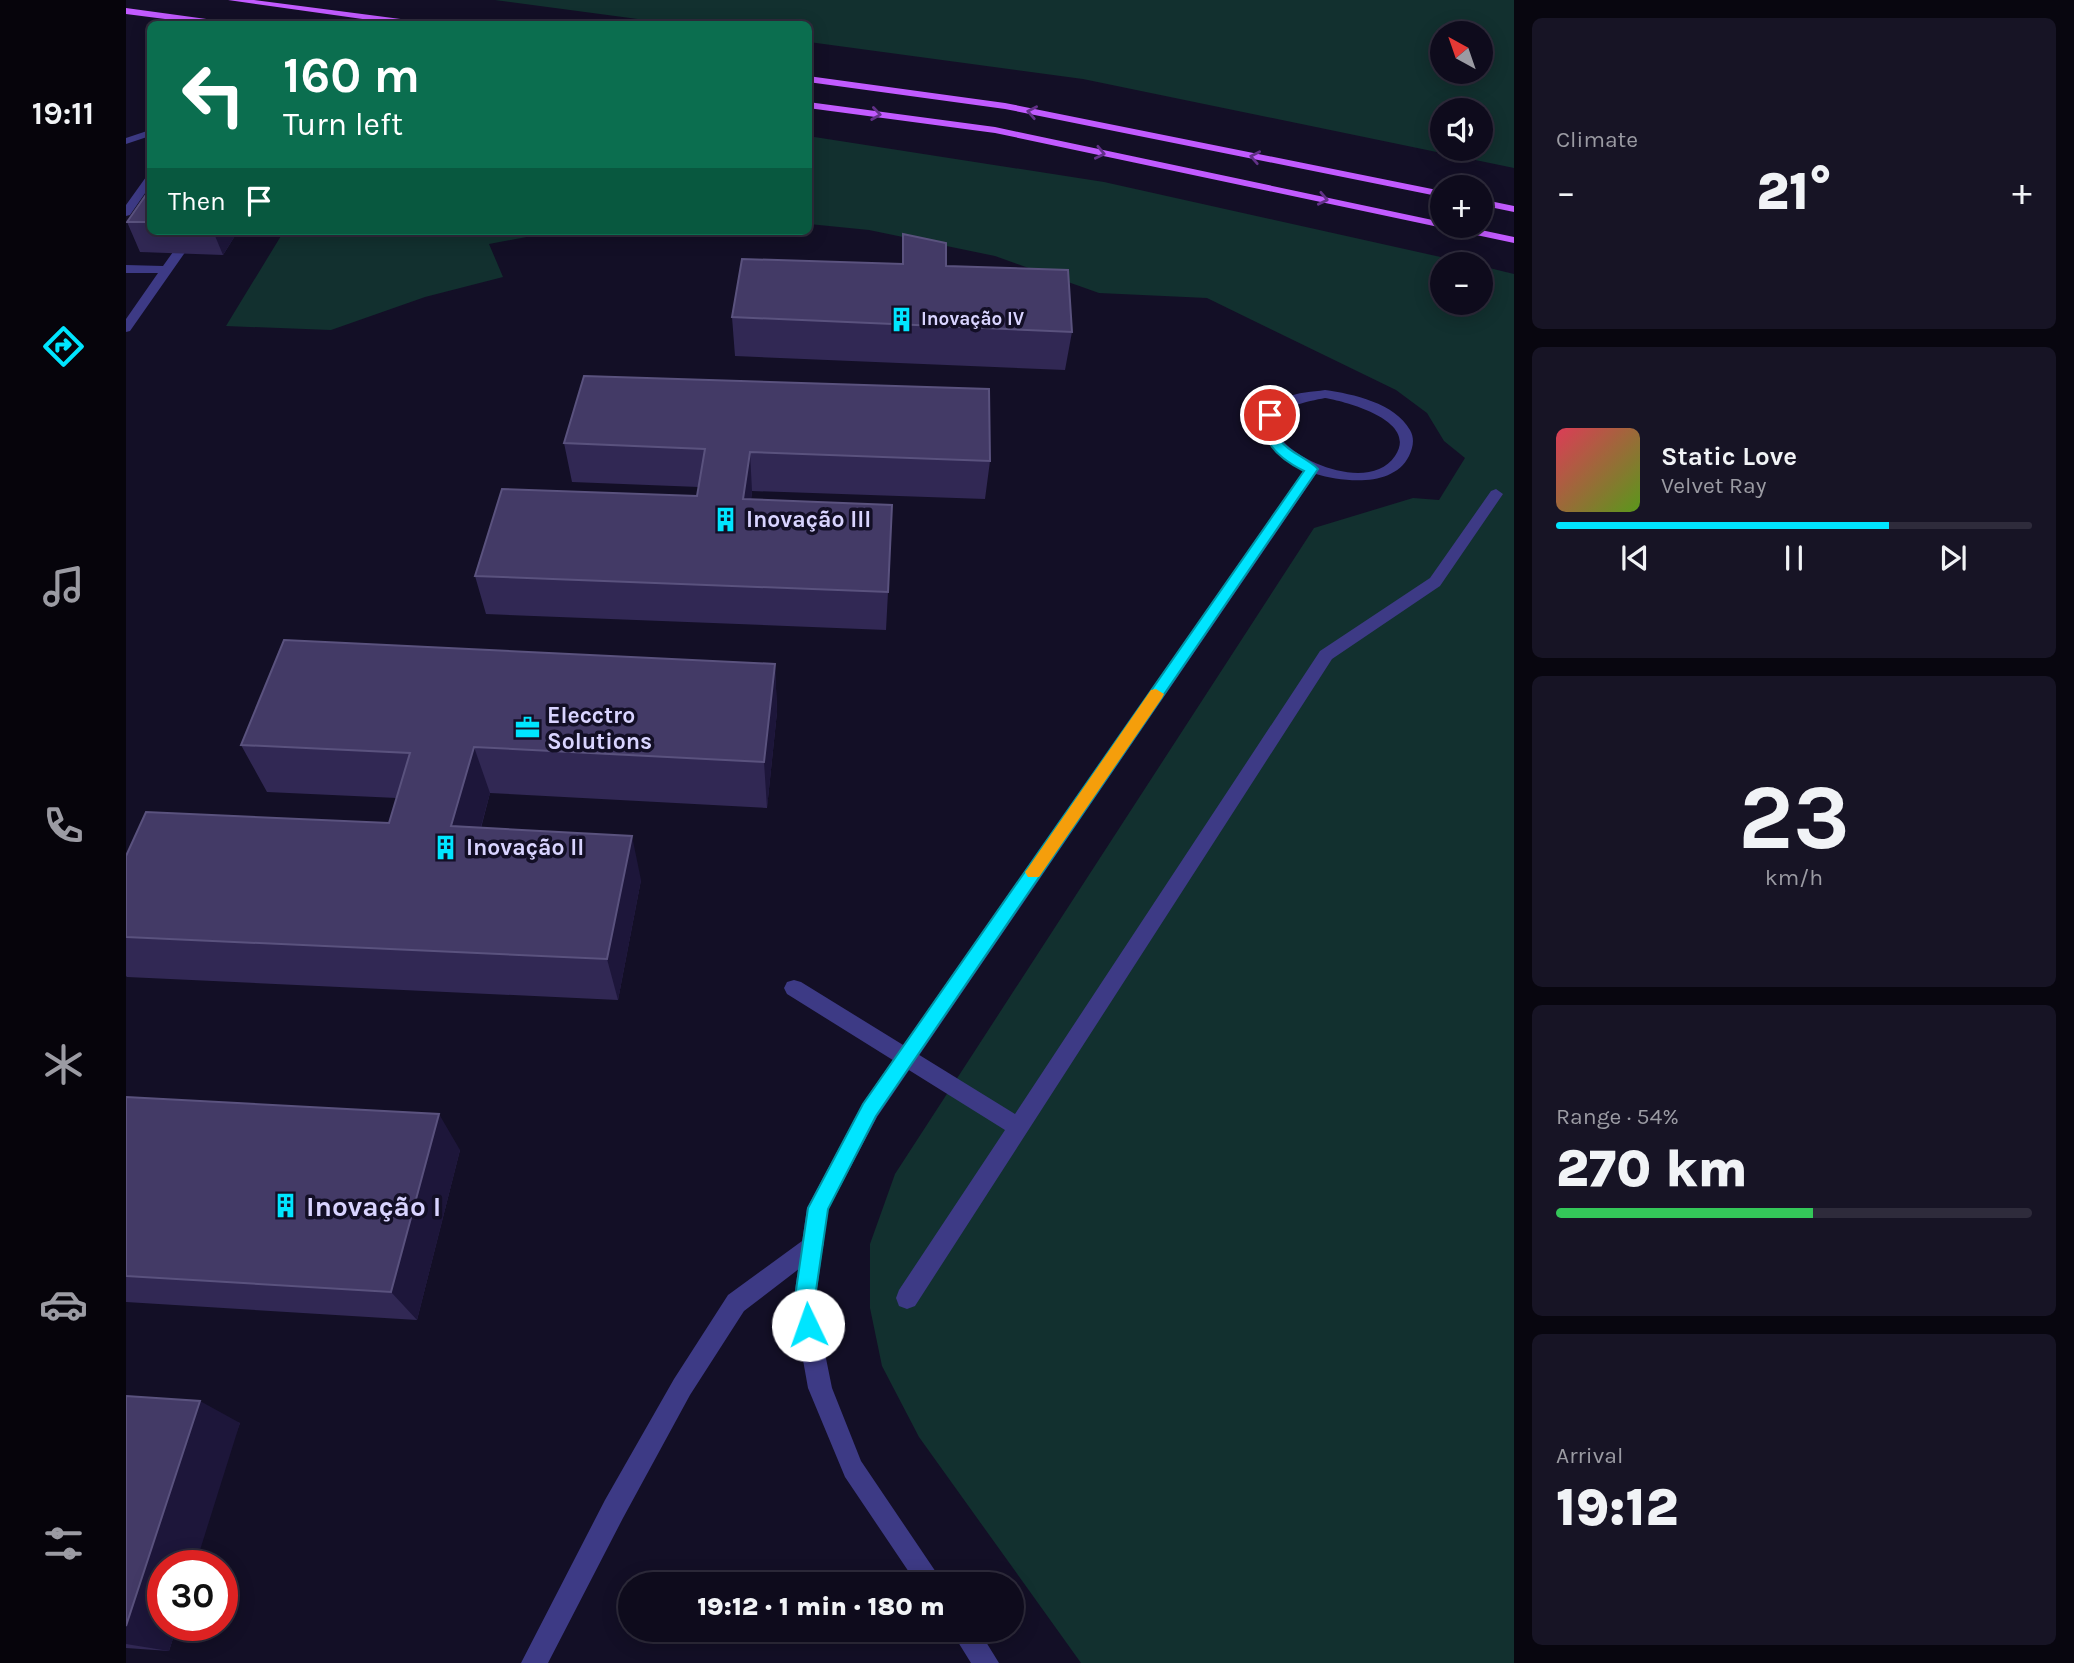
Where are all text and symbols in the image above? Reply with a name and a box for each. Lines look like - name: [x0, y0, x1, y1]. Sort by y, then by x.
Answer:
- north arrow: [1430, 21, 1493, 84]
- map controls: [1430, 21, 1493, 315]
- text: 160 m: [283, 47, 420, 104]
- icon: left: [168, 49, 259, 140]
- text: 19:11: [32, 95, 94, 132]
- button: sound: [1430, 98, 1493, 161]
- one-way arrow: [1026, 105, 1038, 120]
- text: Turn left: [283, 106, 403, 143]
- one-way arrow: [870, 107, 882, 122]
- text: Climate: [1556, 126, 1638, 153]
- one-way arrow: [1094, 144, 1106, 159]
- one-way arrow: [1249, 150, 1261, 165]
- text: 21°: [1756, 161, 1832, 222]
- text: −: [1556, 170, 1576, 215]
- text: +: [2012, 170, 2032, 215]
- button: +: [1430, 175, 1493, 238]
- icon: arrive: [240, 182, 278, 220]
- text: Then: [168, 186, 226, 217]
- one-way arrow: [1317, 191, 1329, 206]
- button: −: [1430, 252, 1493, 315]
- building icon: Inovação IV: [887, 305, 915, 333]
- place label: Inovação IV: [921, 308, 1025, 330]
- icon: directions: [39, 322, 88, 371]
- pin: [1240, 385, 1300, 445]
- icon: arrive: [1251, 396, 1289, 434]
- text: Static Love: [1661, 441, 1797, 472]
- text: Velvet Ray: [1661, 472, 1766, 499]
- building icon: Inovação III: [712, 505, 740, 533]
- place label: Inovação III: [746, 506, 871, 533]
- icon: previous: [1616, 539, 1654, 577]
- icon: pause: [1775, 539, 1813, 577]
- icon: next: [1934, 539, 1972, 577]
- icon: music: [39, 562, 88, 611]
- place label: Elecctro Solutions: [547, 702, 652, 755]
- office icon: Elecctro Solutions: [513, 714, 541, 742]
- text: 23: [1738, 765, 1850, 871]
- icon: phone: [39, 801, 88, 850]
- building icon: Inovação II: [432, 833, 460, 861]
- place label: Inovação II: [466, 834, 584, 861]
- text: km/h: [1765, 864, 1823, 891]
- icon: climate: [39, 1040, 88, 1089]
- text: Range · 54%: [1556, 1103, 1679, 1130]
- text: 270 km: [1556, 1138, 1748, 1199]
- place label: Inovação I: [306, 1190, 441, 1223]
- building icon: Inovação I: [272, 1192, 300, 1220]
- icon: car: [39, 1280, 88, 1329]
- position arrow: [771, 1288, 845, 1362]
- text: Arrival: [1556, 1442, 1623, 1469]
- text: 19:12: [1556, 1477, 1678, 1538]
- icon: filters: [39, 1519, 88, 1568]
- speed limit sign: 30: [147, 1550, 238, 1641]
- text: 19:12 · 1 min · 180 m: [697, 1591, 945, 1622]

